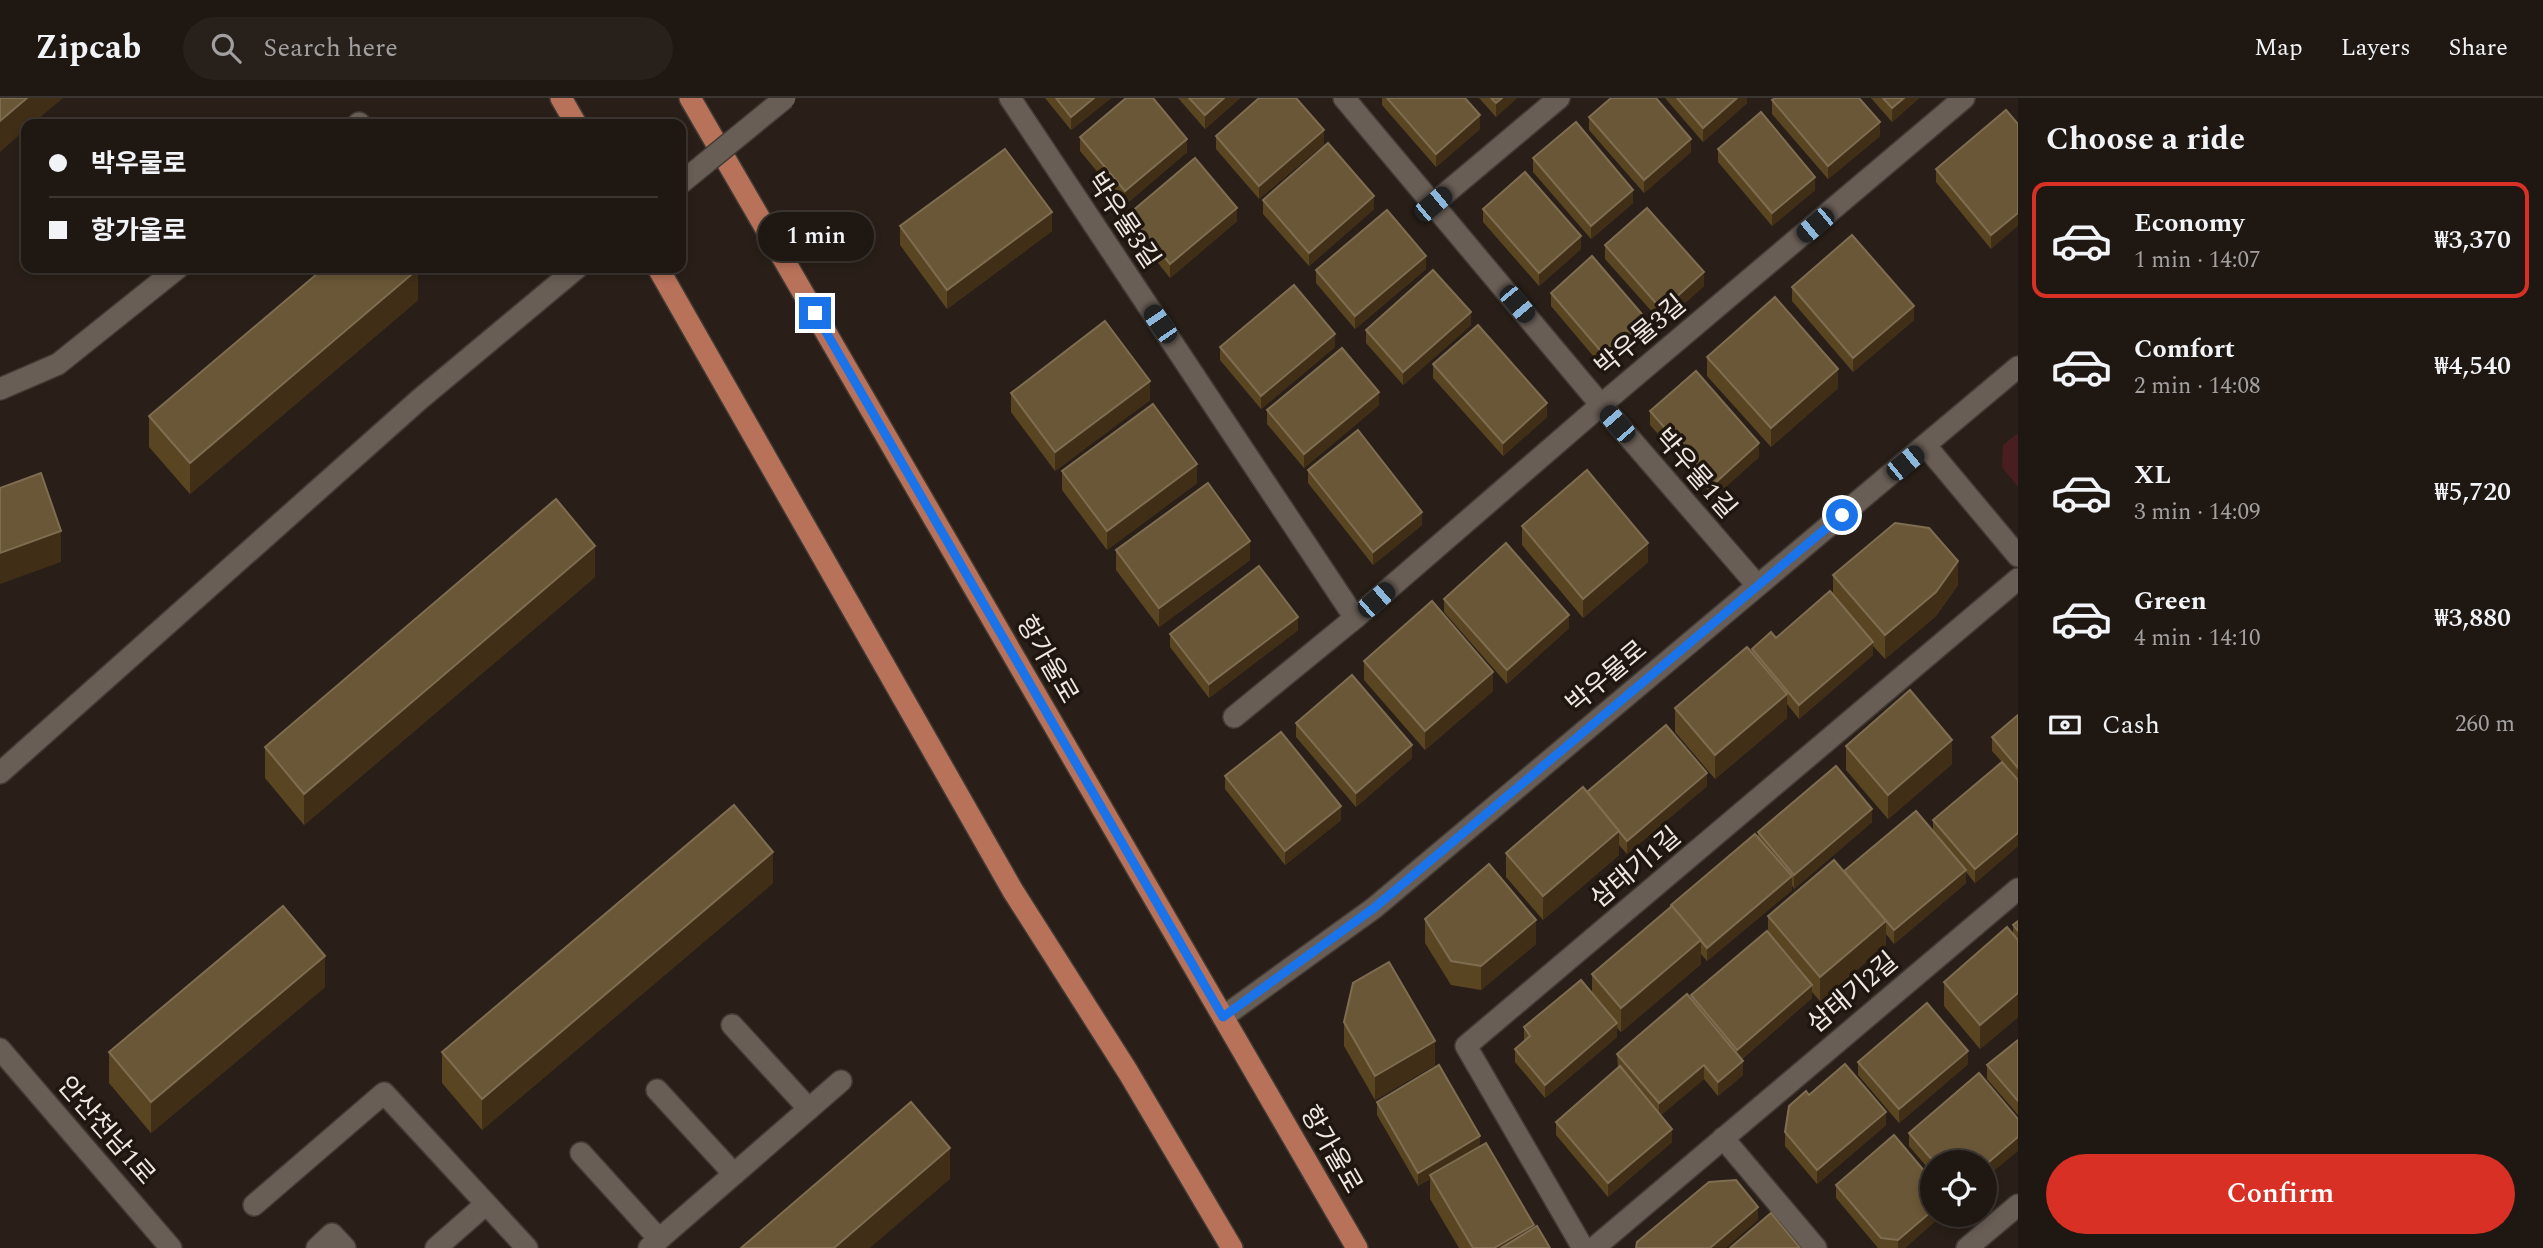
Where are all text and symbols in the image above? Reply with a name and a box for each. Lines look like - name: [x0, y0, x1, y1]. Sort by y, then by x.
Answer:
- search box: [183, 17, 673, 80]
- text: Zipcab: [35, 23, 141, 73]
- text: Search here: [263, 28, 398, 68]
- icon: search: [207, 29, 245, 67]
- text: Map: [2254, 30, 2303, 66]
- text: Layers: [2341, 30, 2411, 66]
- text: Share: [2449, 30, 2508, 66]
- text: Choose a ride: [2046, 115, 2245, 164]
- text: 박우물로: [91, 144, 187, 184]
- street label: 박우물3길: [1076, 164, 1170, 277]
- car: [1411, 182, 1456, 226]
- car: [1793, 203, 1838, 247]
- text: Economy: [2134, 203, 2244, 243]
- icon: car: [2050, 209, 2113, 272]
- text: 항가울로: [91, 211, 187, 251]
- callout: 1 min: [757, 212, 873, 260]
- text: 1 min: [786, 219, 846, 254]
- text: ₩3,370: [2435, 220, 2511, 260]
- text: 1 min · 14:07: [2134, 243, 2261, 278]
- car: [1496, 281, 1539, 327]
- street label: 박우물3길: [1586, 286, 1695, 386]
- route end: [799, 297, 831, 329]
- car: [1140, 301, 1181, 347]
- text: Comfort: [2134, 329, 2235, 369]
- icon: car: [2050, 335, 2113, 398]
- text: ₩4,540: [2435, 346, 2511, 386]
- text: 2 min · 14:08: [2134, 369, 2261, 404]
- car: [1596, 401, 1639, 447]
- street label: 박우물1길: [1644, 420, 1746, 528]
- car: [1883, 442, 1928, 484]
- text: XL: [2134, 455, 2171, 495]
- icon: car: [2050, 461, 2113, 524]
- text: ₩5,720: [2435, 472, 2511, 512]
- text: 3 min · 14:09: [2134, 495, 2261, 530]
- route start: [1826, 499, 1858, 531]
- car: [1354, 578, 1399, 622]
- text: Green: [2134, 581, 2207, 621]
- icon: car: [2050, 587, 2113, 650]
- text: ₩3,880: [2435, 598, 2511, 638]
- street label: 항가울로: [1006, 608, 1088, 711]
- text: 4 min · 14:10: [2134, 621, 2261, 656]
- street label: 박우물로: [1557, 631, 1656, 723]
- text: Cash: [2102, 705, 2160, 745]
- icon: cash: [2046, 706, 2084, 744]
- text: 260 m: [2455, 707, 2515, 742]
- street label: 삼태기1길: [1581, 818, 1690, 918]
- street label: 삼태기2길: [1798, 943, 1907, 1043]
- street label: 안산천남1로: [48, 1067, 165, 1194]
- street label: 항가울로: [1290, 1098, 1372, 1201]
- map controls: [1920, 1150, 1997, 1227]
- button: locate: [1920, 1150, 1997, 1227]
- button: Confirm: [2046, 1154, 2515, 1234]

